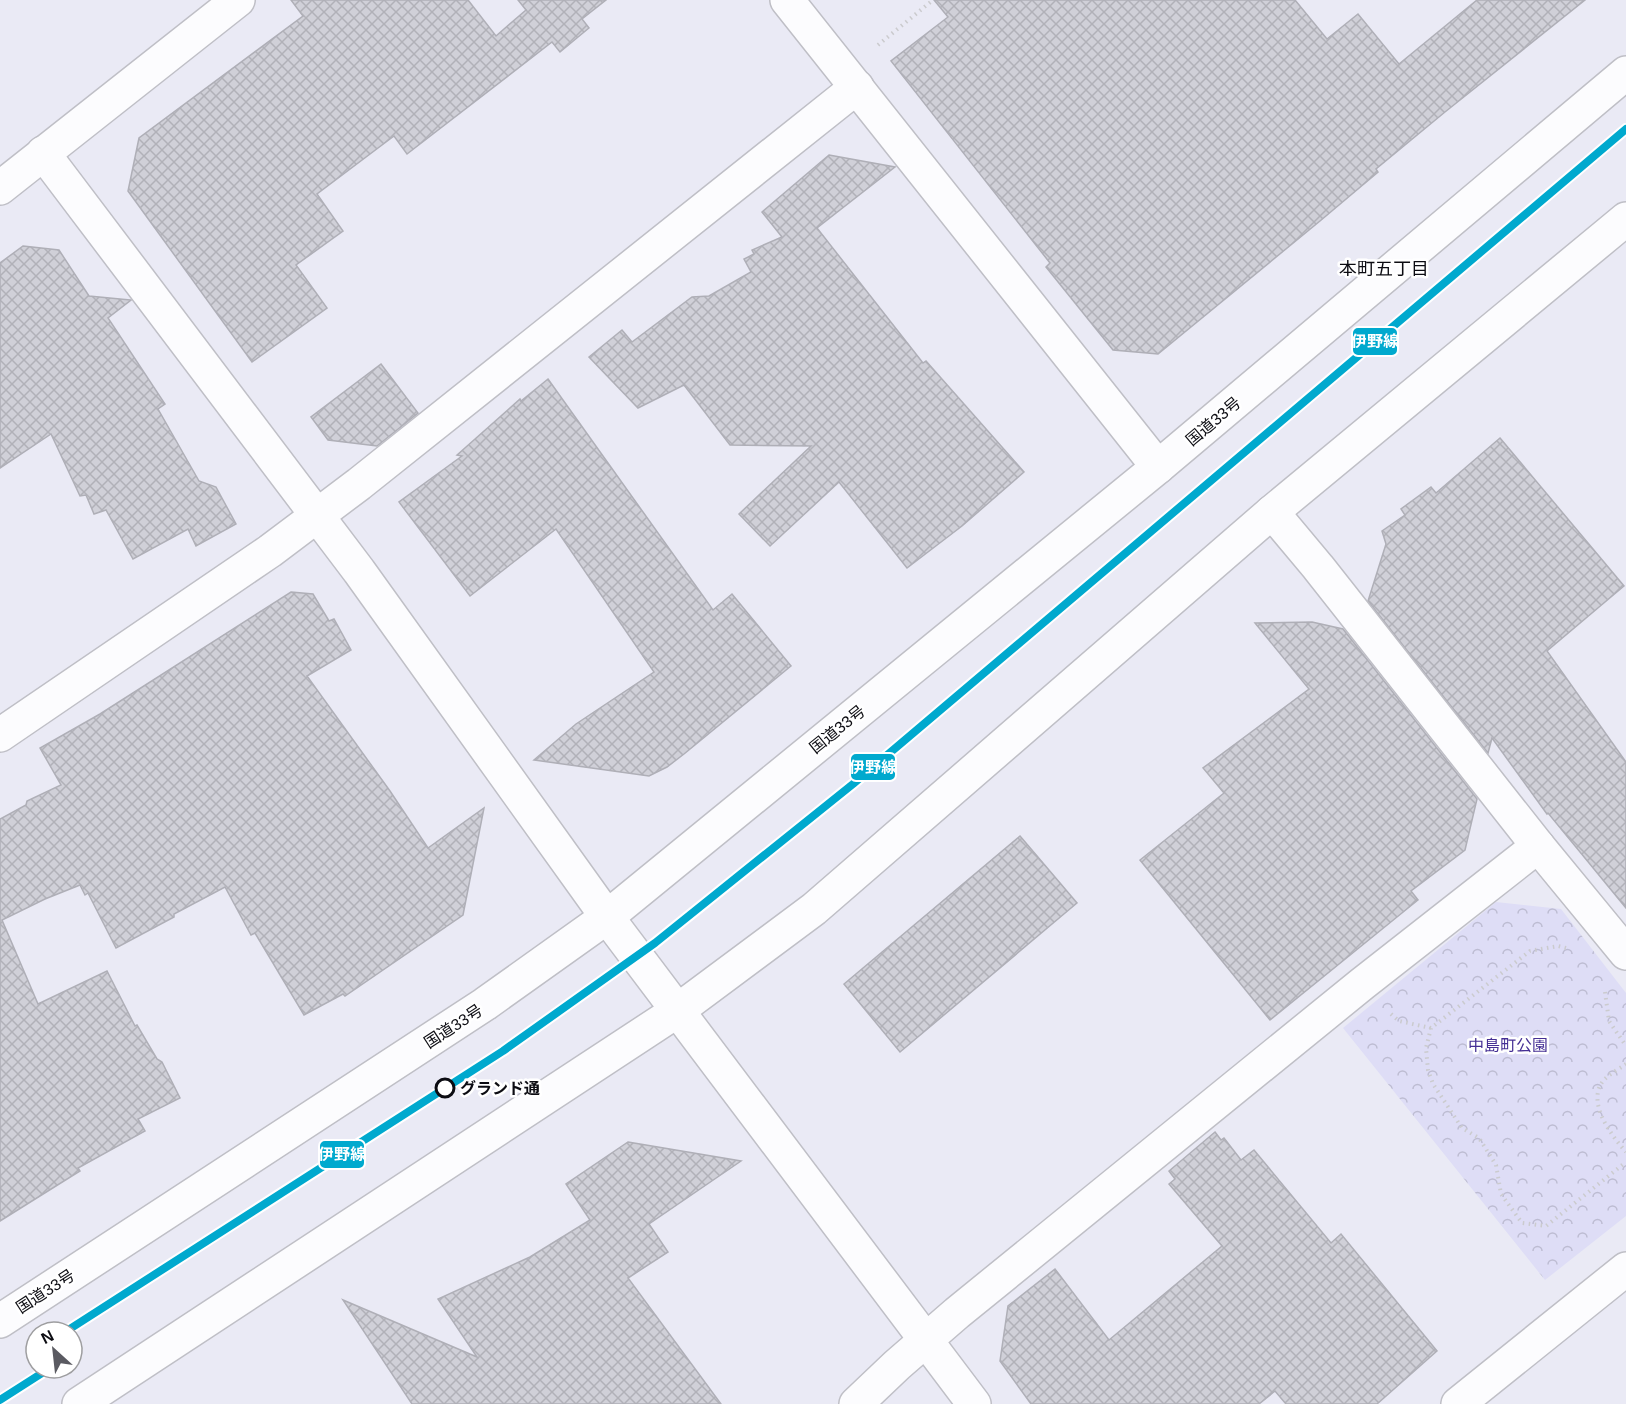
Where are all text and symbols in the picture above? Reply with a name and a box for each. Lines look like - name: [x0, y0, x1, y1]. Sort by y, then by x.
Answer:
- district label: 本町五丁目: [1339, 259, 1429, 279]
- line badge: 伊野線: [1352, 327, 1398, 356]
- text: 伊野線: [1350, 333, 1399, 350]
- street label: 国道33号: [1183, 394, 1244, 449]
- street label: 国道33号: [806, 702, 868, 757]
- line badge: 伊野線: [850, 753, 896, 781]
- text: 伊野線: [848, 759, 897, 776]
- street label: 国道33号: [421, 1001, 485, 1051]
- park label: 中島町公園: [1468, 1037, 1548, 1054]
- marker: グランド通: [435, 1078, 455, 1098]
- place label: グランド通: [460, 1079, 540, 1097]
- line badge: 伊野線: [319, 1140, 365, 1169]
- text: 伊野線: [317, 1146, 366, 1163]
- street label: 国道33号: [13, 1266, 77, 1316]
- north arrow: [24, 1320, 84, 1380]
- text: N: [38, 1327, 56, 1347]

